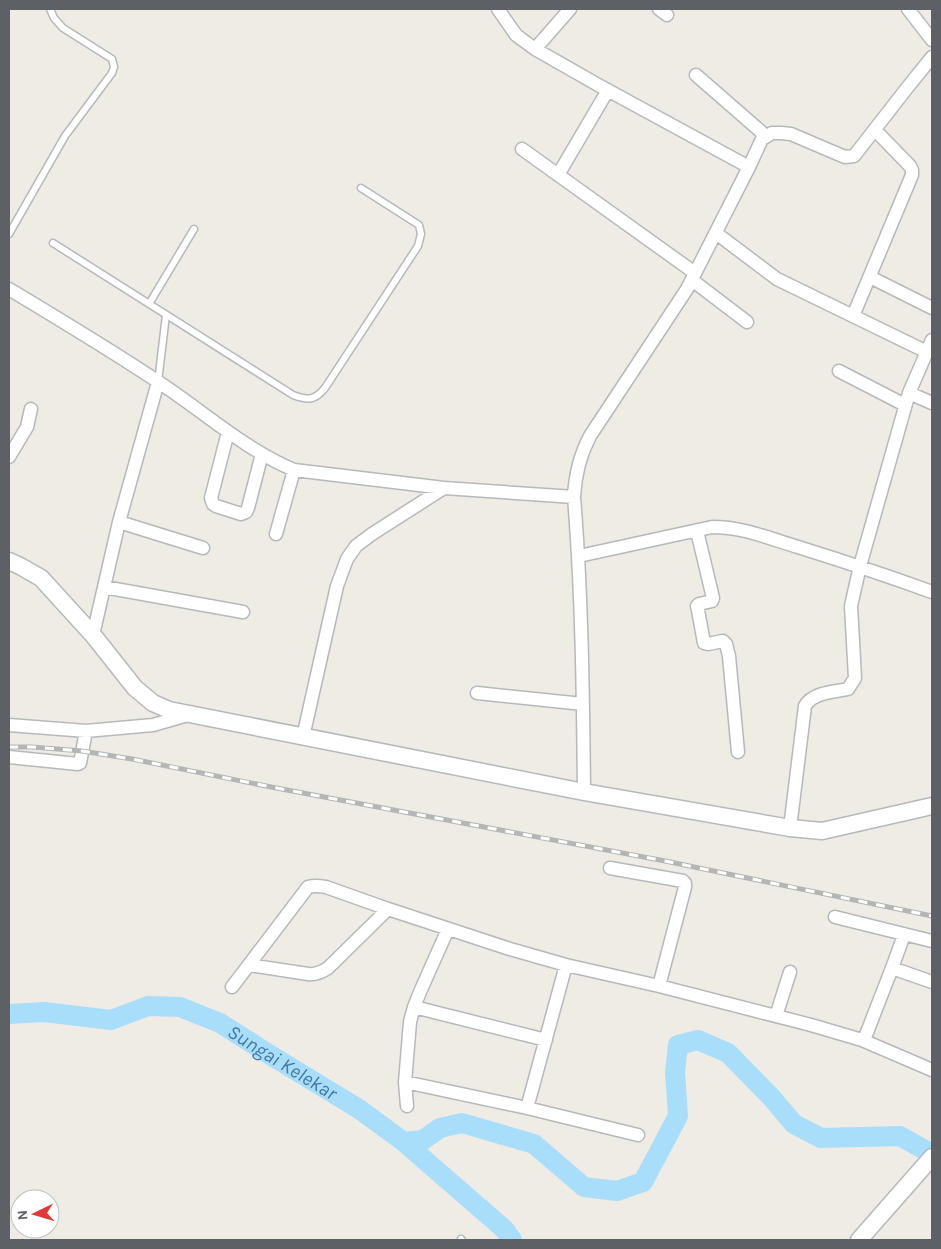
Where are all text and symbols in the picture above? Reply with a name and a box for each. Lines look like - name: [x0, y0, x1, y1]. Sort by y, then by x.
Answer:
- water label: Sungai Kelekar: [223, 1020, 342, 1106]
- north arrow: [10, 1189, 60, 1239]
- text: N: [14, 1209, 31, 1221]

